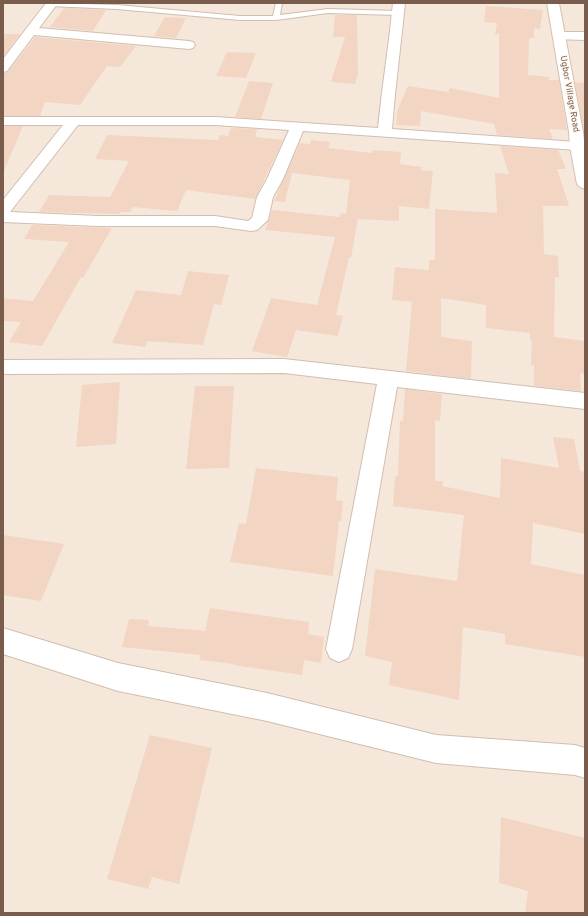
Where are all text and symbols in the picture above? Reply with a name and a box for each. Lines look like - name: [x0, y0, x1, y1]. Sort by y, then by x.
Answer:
- street label: Ugbor Village Road: [557, 55, 581, 133]

